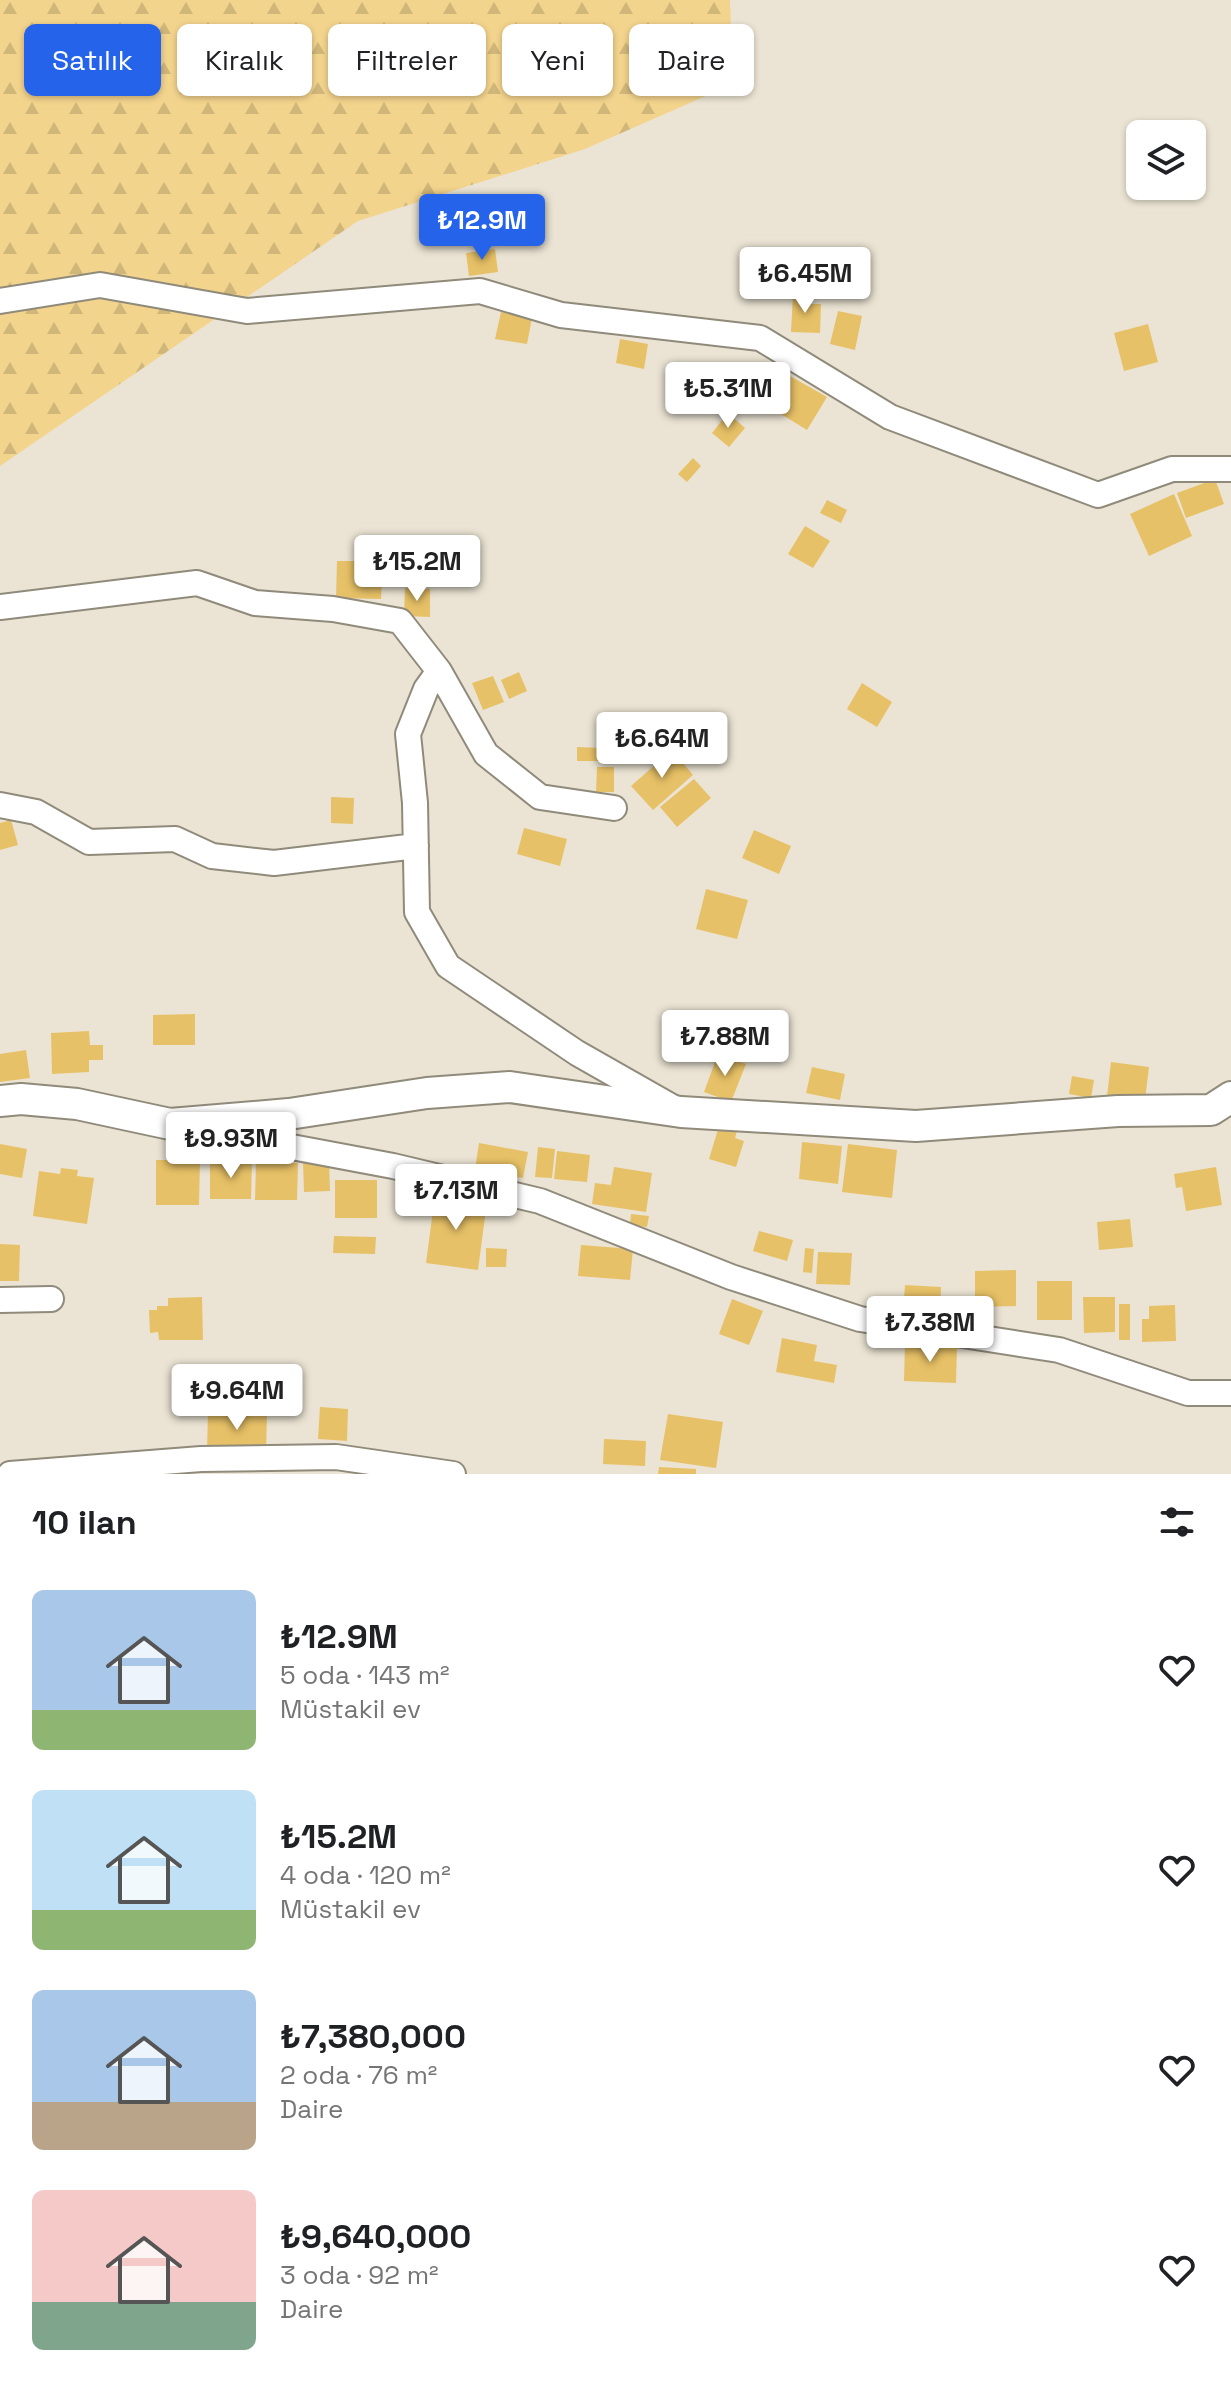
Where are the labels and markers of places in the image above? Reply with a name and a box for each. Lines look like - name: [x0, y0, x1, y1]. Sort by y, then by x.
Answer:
- pin: ₺12.9M: [417, 194, 547, 262]
- pin: ₺6.45M: [740, 247, 870, 315]
- pin: ₺5.31M: [663, 362, 793, 430]
- pin: ₺15.2M: [352, 535, 482, 603]
- pin: ₺6.64M: [597, 712, 727, 780]
- pin: ₺7.88M: [660, 1010, 790, 1078]
- pin: ₺9.93M: [166, 1112, 296, 1180]
- pin: ₺7.13M: [391, 1164, 521, 1232]
- pin: ₺7.38M: [865, 1296, 995, 1364]
- pin: ₺9.64M: [172, 1364, 302, 1432]

